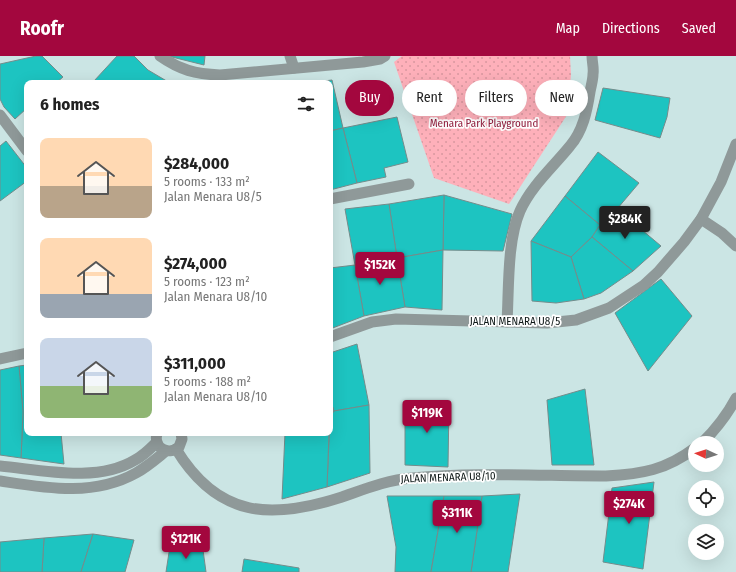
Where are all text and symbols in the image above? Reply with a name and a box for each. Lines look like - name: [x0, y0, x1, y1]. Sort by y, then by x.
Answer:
- text: Roofr: [20, 17, 64, 40]
- text: Map: [556, 20, 580, 37]
- text: Directions: [602, 20, 660, 37]
- text: Saved: [682, 20, 716, 37]
- chip: Buy: [345, 80, 394, 116]
- chip: Rent: [402, 80, 457, 116]
- chip: Filters: [465, 80, 527, 116]
- chip: New: [535, 80, 588, 116]
- icon: filters: [295, 93, 317, 115]
- text: 6 homes: [40, 94, 99, 115]
- park label: Menara Park Playground: [430, 117, 538, 130]
- text: $284,000: [164, 153, 229, 174]
- icon: home: [72, 154, 120, 202]
- text: 5 rooms · 133 m²: [164, 174, 250, 189]
- text: Jalan Menara U8/5: [164, 189, 262, 204]
- pin: $284K: [597, 206, 653, 240]
- text: $284K: [608, 211, 642, 226]
- pin: $152K: [352, 252, 408, 286]
- text: $274,000: [164, 253, 227, 274]
- icon: home: [72, 254, 120, 302]
- text: $152K: [364, 257, 396, 272]
- text: 5 rooms · 123 m²: [164, 274, 250, 289]
- text: Jalan Menara U8/10: [164, 289, 267, 304]
- street label: JALAN MENARA U8/5: [470, 315, 560, 328]
- text: $311,000: [164, 353, 226, 374]
- icon: home: [72, 354, 120, 402]
- text: 5 rooms · 188 m²: [164, 374, 251, 389]
- text: Jalan Menara U8/10: [164, 389, 267, 404]
- pin: $119K: [399, 400, 455, 434]
- text: $119K: [411, 405, 443, 420]
- north arrow: [688, 436, 724, 472]
- map controls: [688, 436, 724, 560]
- street label: JALAN MENARA U8/10: [400, 469, 496, 486]
- button: locate: [688, 480, 724, 516]
- pin: $274K: [601, 491, 657, 525]
- text: $274K: [613, 496, 645, 511]
- pin: $311K: [429, 500, 485, 534]
- text: $311K: [442, 505, 472, 520]
- button: layers: [688, 524, 724, 560]
- pin: $121K: [158, 526, 214, 560]
- text: $121K: [171, 531, 201, 546]

